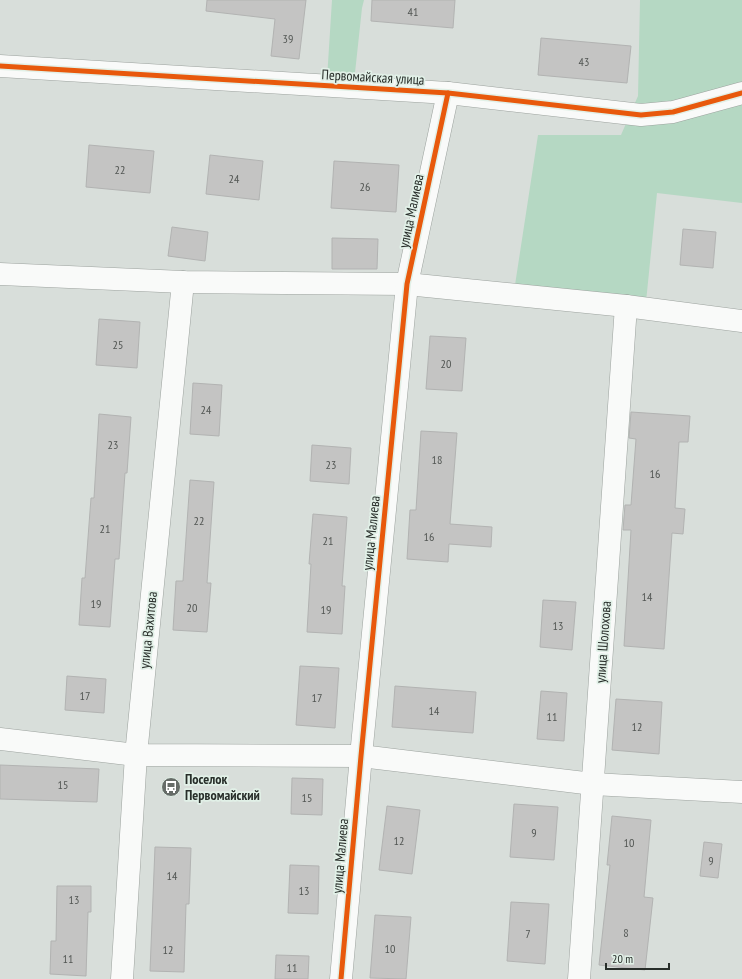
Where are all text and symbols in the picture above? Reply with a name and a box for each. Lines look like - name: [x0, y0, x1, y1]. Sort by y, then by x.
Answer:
- house number: 41: [408, 4, 418, 19]
- house number: 39: [283, 31, 293, 46]
- house number: 43: [579, 54, 589, 69]
- street label: Первомайская улица: [321, 65, 425, 89]
- house number: 22: [115, 162, 125, 177]
- house number: 24: [229, 171, 240, 186]
- street label: улица Малиева: [394, 172, 428, 250]
- house number: 26: [360, 179, 370, 194]
- house number: 25: [113, 337, 123, 352]
- house number: 20: [441, 356, 451, 371]
- house number: 24: [201, 402, 212, 417]
- house number: 23: [108, 437, 118, 452]
- house number: 18: [432, 452, 442, 467]
- house number: 23: [326, 457, 336, 472]
- house number: 16: [650, 466, 660, 481]
- street label: улица Малиева: [358, 495, 384, 571]
- house number: 22: [194, 513, 204, 528]
- house number: 21: [100, 521, 110, 536]
- house number: 16: [424, 529, 434, 544]
- house number: 21: [323, 533, 333, 548]
- house number: 14: [642, 589, 653, 604]
- street label: улица Вахитова: [135, 591, 161, 669]
- house number: 19: [91, 596, 101, 611]
- house number: 20: [187, 600, 197, 615]
- street label: улица Шолохова: [591, 601, 615, 683]
- house number: 19: [321, 602, 331, 617]
- house number: 13: [553, 618, 563, 633]
- house number: 17: [80, 688, 90, 703]
- house number: 17: [312, 690, 322, 705]
- house number: 14: [429, 703, 440, 718]
- house number: 11: [547, 709, 557, 724]
- house number: 12: [632, 719, 642, 734]
- place label: Поселок Первомайский: [185, 770, 260, 804]
- bus stop icon: Поселок Первомайский: [160, 776, 182, 798]
- house number: 15: [58, 777, 68, 792]
- house number: 15: [302, 790, 312, 805]
- street label: улица Малиева: [328, 818, 352, 894]
- house number: 9: [531, 825, 537, 840]
- house number: 12: [394, 833, 404, 848]
- house number: 10: [624, 835, 634, 850]
- house number: 9: [708, 853, 714, 868]
- house number: 14: [167, 868, 178, 883]
- house number: 13: [299, 883, 309, 898]
- house number: 13: [69, 892, 79, 907]
- house number: 8: [623, 925, 629, 940]
- house number: 7: [525, 926, 531, 941]
- house number: 10: [385, 941, 395, 956]
- house number: 12: [163, 942, 173, 957]
- scale bar: [606, 945, 669, 971]
- house number: 11: [63, 951, 73, 966]
- text: 20 m: [612, 951, 633, 966]
- house number: 11: [287, 960, 297, 975]

